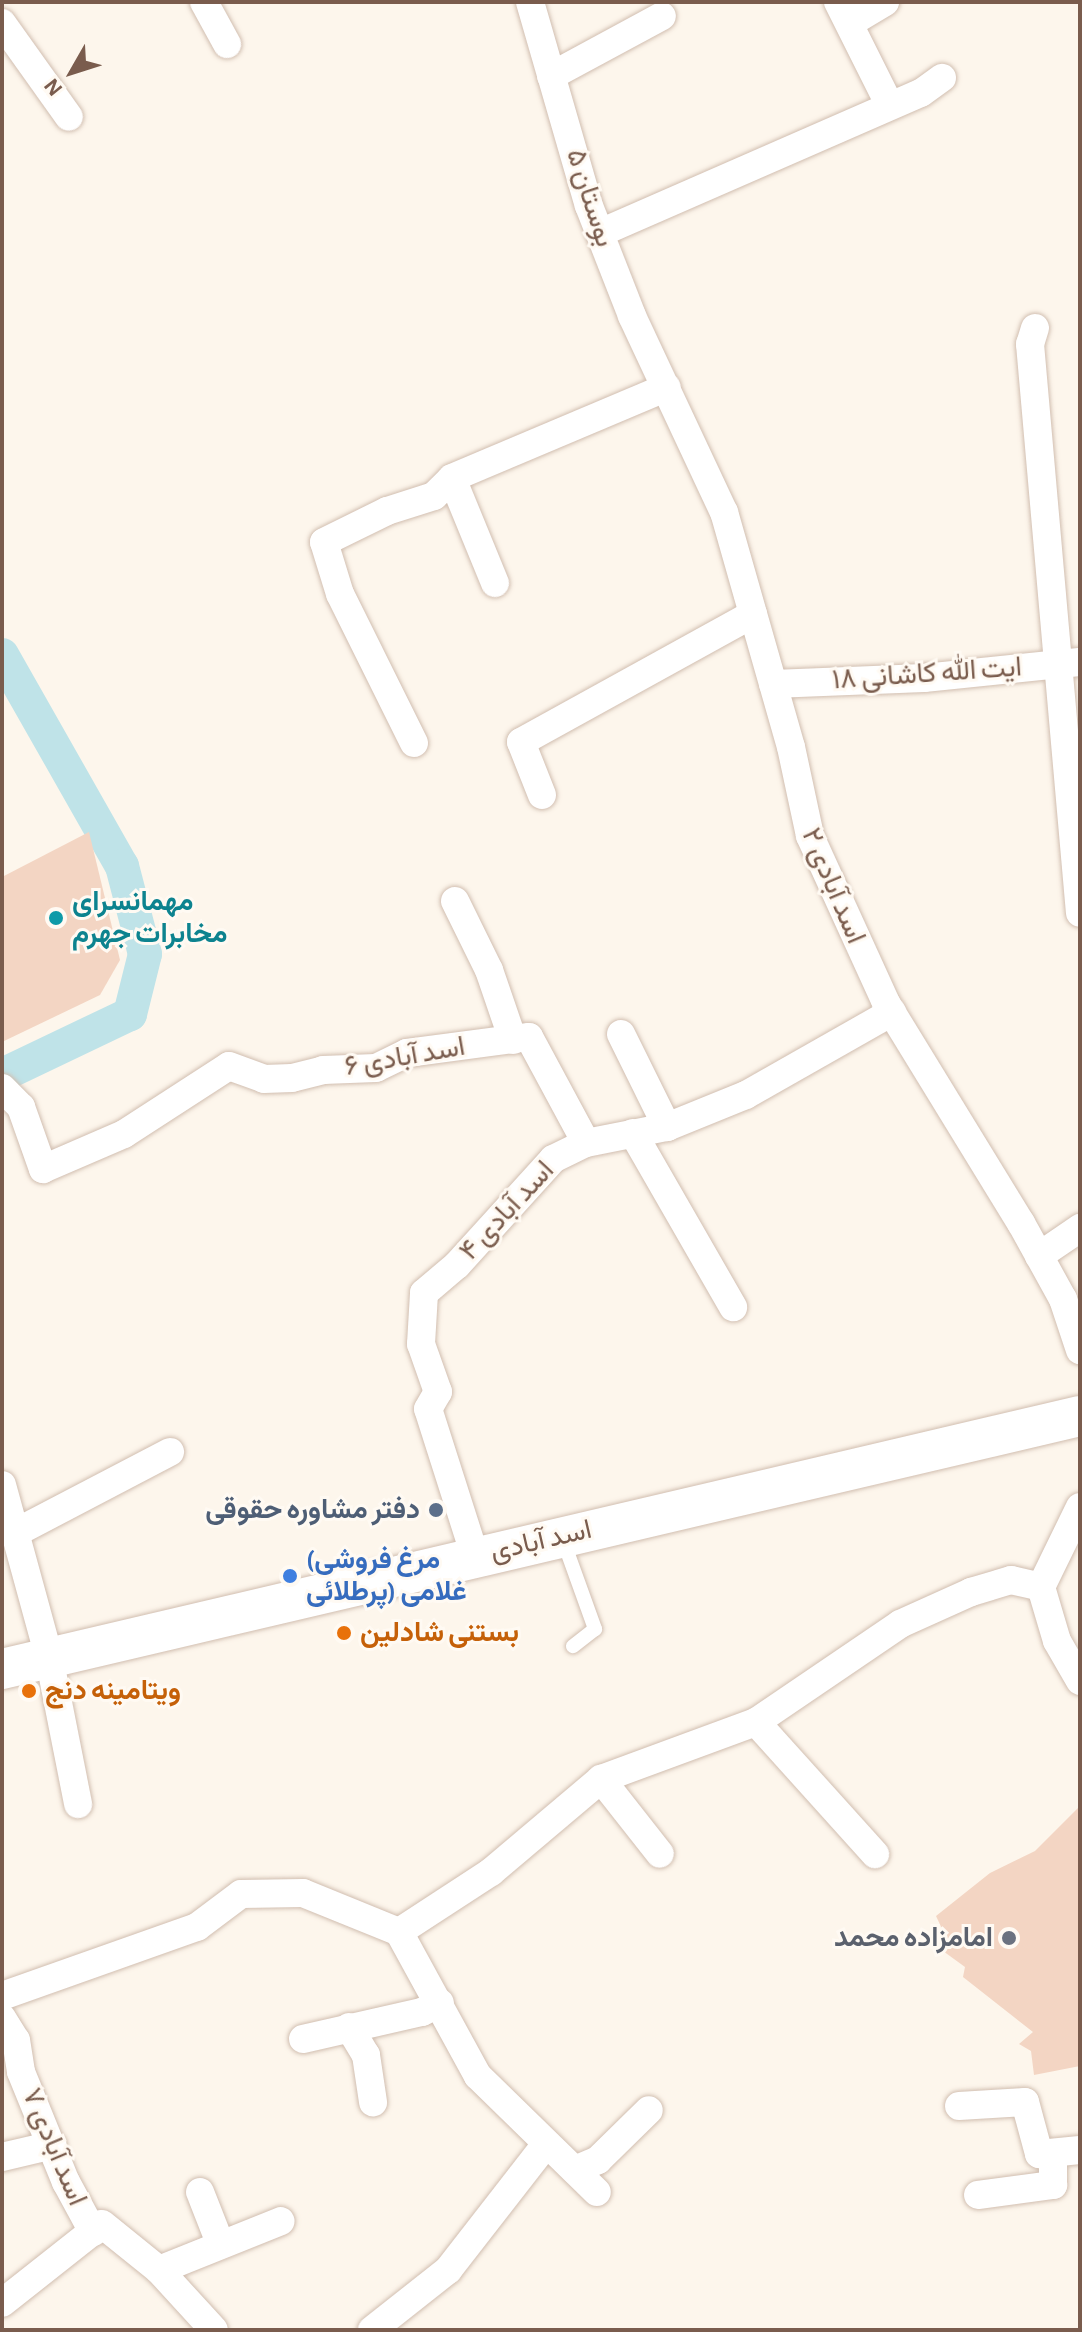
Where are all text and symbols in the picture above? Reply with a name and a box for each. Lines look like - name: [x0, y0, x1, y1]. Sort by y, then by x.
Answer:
- north arrow: [32, 32, 112, 112]
- text: N: [40, 74, 67, 100]
- street label: بوستان ۵: [558, 145, 622, 251]
- street label: ایت الله کاشانی ۱۸: [831, 651, 1023, 697]
- street label: اسد آبادی ۲: [794, 823, 872, 949]
- place label: مهمانسرای مخابرات جهرم: [72, 885, 227, 951]
- marker: مهمانسرای مخابرات جهرم: [47, 909, 65, 927]
- street label: اسد آبادی ۶: [342, 1030, 468, 1084]
- street label: اسد آبادی ۴: [452, 1154, 562, 1268]
- place label: دفتر مشاوره حقوقی: [205, 1493, 420, 1527]
- marker: دفتر مشاوره حقوقی: [427, 1501, 445, 1519]
- street label: اسد آبادی: [487, 1513, 595, 1569]
- place label: (مرغ فروشی غلامی (پرطلائی: [306, 1543, 467, 1609]
- marker: (مرغ فروشی غلامی (پرطلائی: [281, 1567, 299, 1585]
- place label: بستنی شادلین: [360, 1616, 519, 1650]
- marker: بستنی شادلین: [335, 1624, 353, 1642]
- place label: ویتامینه دنج: [45, 1674, 181, 1708]
- marker: ویتامینه دنج: [20, 1682, 38, 1700]
- place label: امامزاده محمد: [834, 1921, 993, 1955]
- marker: امامزاده محمد: [1000, 1929, 1018, 1947]
- street label: اسد آبادی ۷: [14, 2083, 94, 2211]

